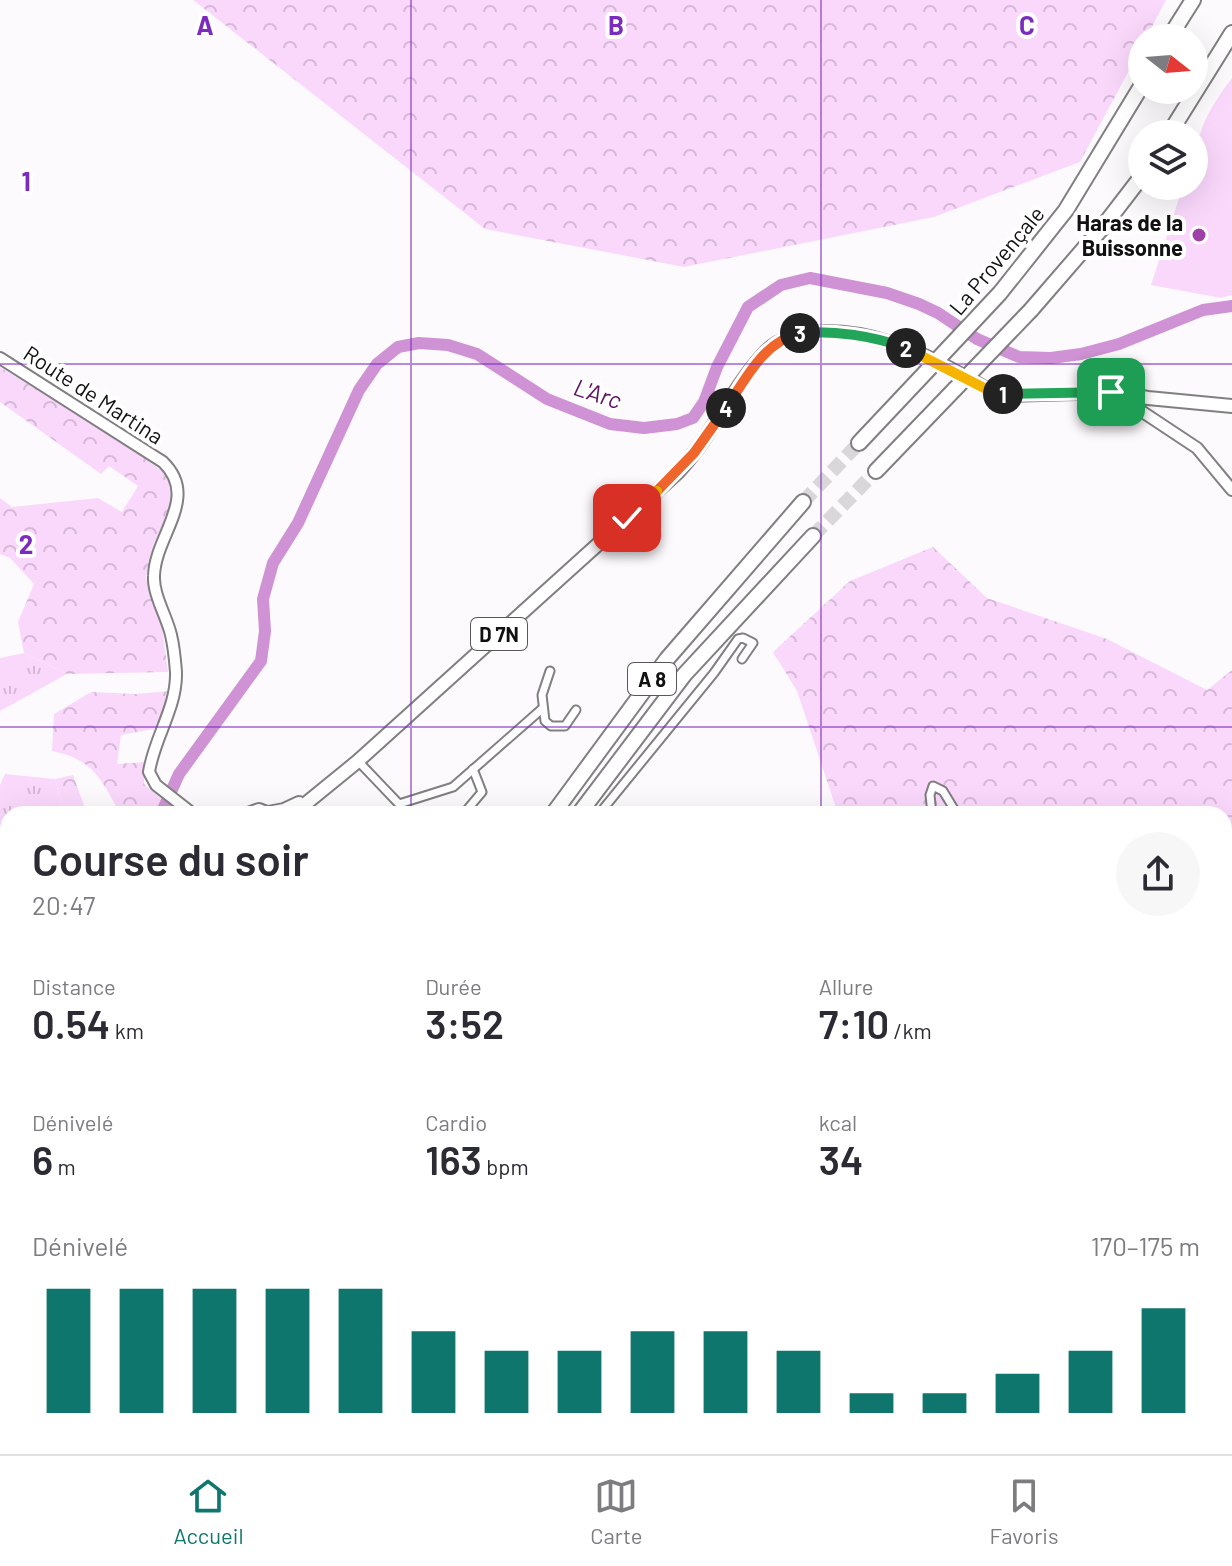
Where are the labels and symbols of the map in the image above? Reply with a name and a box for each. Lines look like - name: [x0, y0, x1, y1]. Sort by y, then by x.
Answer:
- text: A: [196, 9, 214, 40]
- text: B: [608, 9, 624, 40]
- text: C: [1019, 9, 1035, 40]
- north arrow: [1128, 24, 1208, 104]
- text: 1: [21, 165, 31, 196]
- street label: La Provençale: [943, 200, 1049, 320]
- place label: Haras de la Buissonne: [1076, 209, 1183, 260]
- marker: Haras de la Buissonne: [1190, 226, 1208, 244]
- pin: 3: [780, 313, 820, 353]
- pin: 2: [886, 328, 926, 368]
- street label: Route de Martina: [19, 339, 169, 449]
- pin: [1077, 358, 1145, 426]
- water label: L'Arc: [570, 372, 626, 414]
- pin: 1: [983, 374, 1023, 414]
- pin: 4: [706, 388, 746, 428]
- pin: [593, 484, 661, 552]
- text: 2: [19, 528, 33, 559]
- road number: D 7N: [471, 618, 527, 650]
- road number: A 8: [628, 663, 676, 695]

